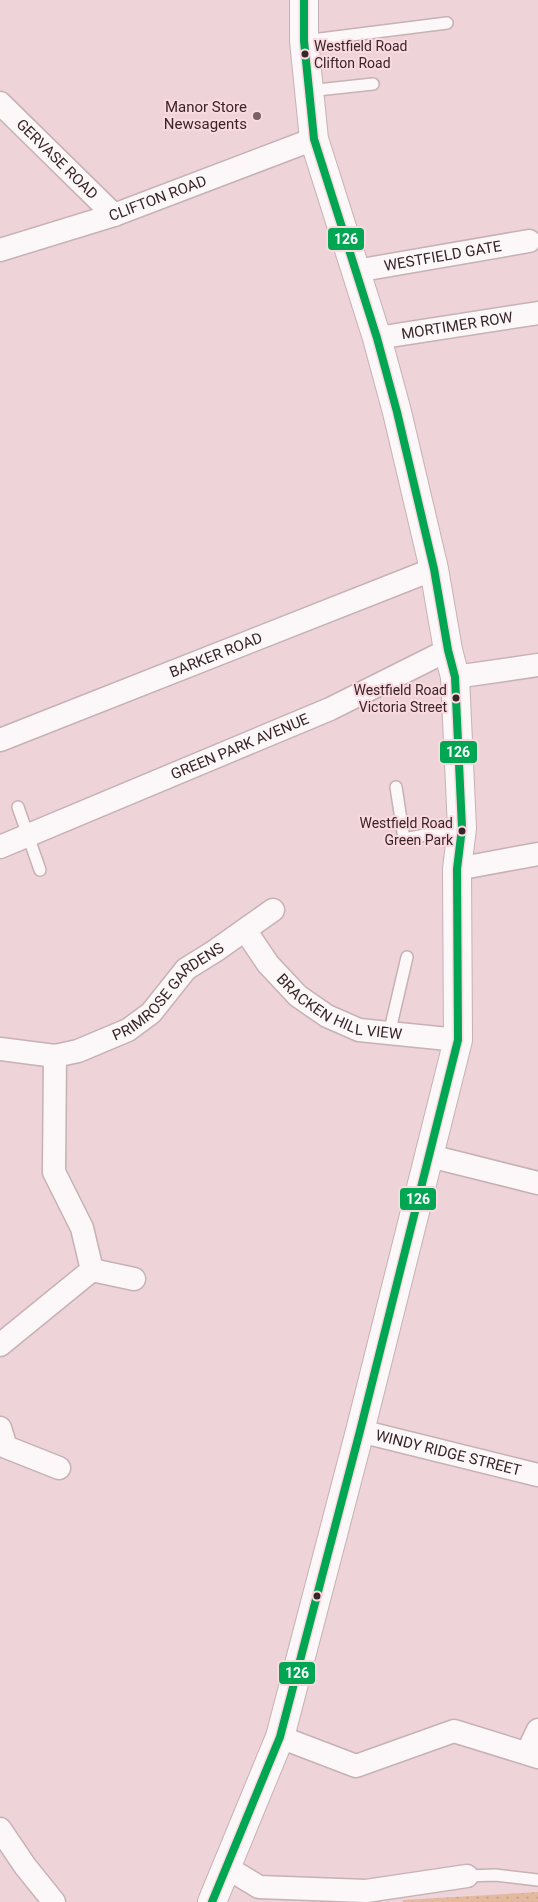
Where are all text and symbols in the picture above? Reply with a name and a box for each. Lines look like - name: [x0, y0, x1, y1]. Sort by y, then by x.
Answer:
- place label: Westfield Road Clifton Road: [314, 38, 408, 71]
- marker: Westfield Road Clifton Road: [300, 49, 310, 59]
- place label: Manor Store Newsagents: [164, 98, 247, 133]
- marker: Manor Store Newsagents: [251, 110, 263, 122]
- street label: GERVASE ROAD: [13, 115, 102, 203]
- street label: CLIFTON ROAD: [106, 172, 209, 225]
- line badge: 126: [327, 227, 365, 251]
- text: 126: [334, 231, 358, 247]
- street label: WESTFIELD GATE: [383, 237, 503, 275]
- street label: MORTIMER ROW: [400, 308, 514, 343]
- street label: BARKER ROAD: [167, 629, 265, 681]
- place label: Westfield Road Victoria Street: [353, 682, 447, 715]
- marker: Westfield Road Victoria Street: [451, 693, 461, 703]
- street label: GREEN PARK AVENUE: [168, 710, 312, 784]
- line badge: 126: [439, 740, 478, 764]
- text: 126: [446, 744, 470, 760]
- place label: Westfield Road Green Park: [359, 815, 454, 848]
- marker: Westfield Road Green Park: [457, 826, 467, 836]
- street label: PRIMROSE GARDENS: [110, 939, 227, 1045]
- street label: BRACKEN HILL VIEW: [273, 970, 403, 1043]
- line badge: 126: [399, 1187, 437, 1211]
- text: 126: [406, 1191, 430, 1207]
- street label: WINDY RIDGE STREET: [374, 1426, 523, 1480]
- unlabelled marker: [312, 1591, 322, 1601]
- line badge: 126: [278, 1661, 316, 1685]
- text: 126: [285, 1665, 309, 1681]

